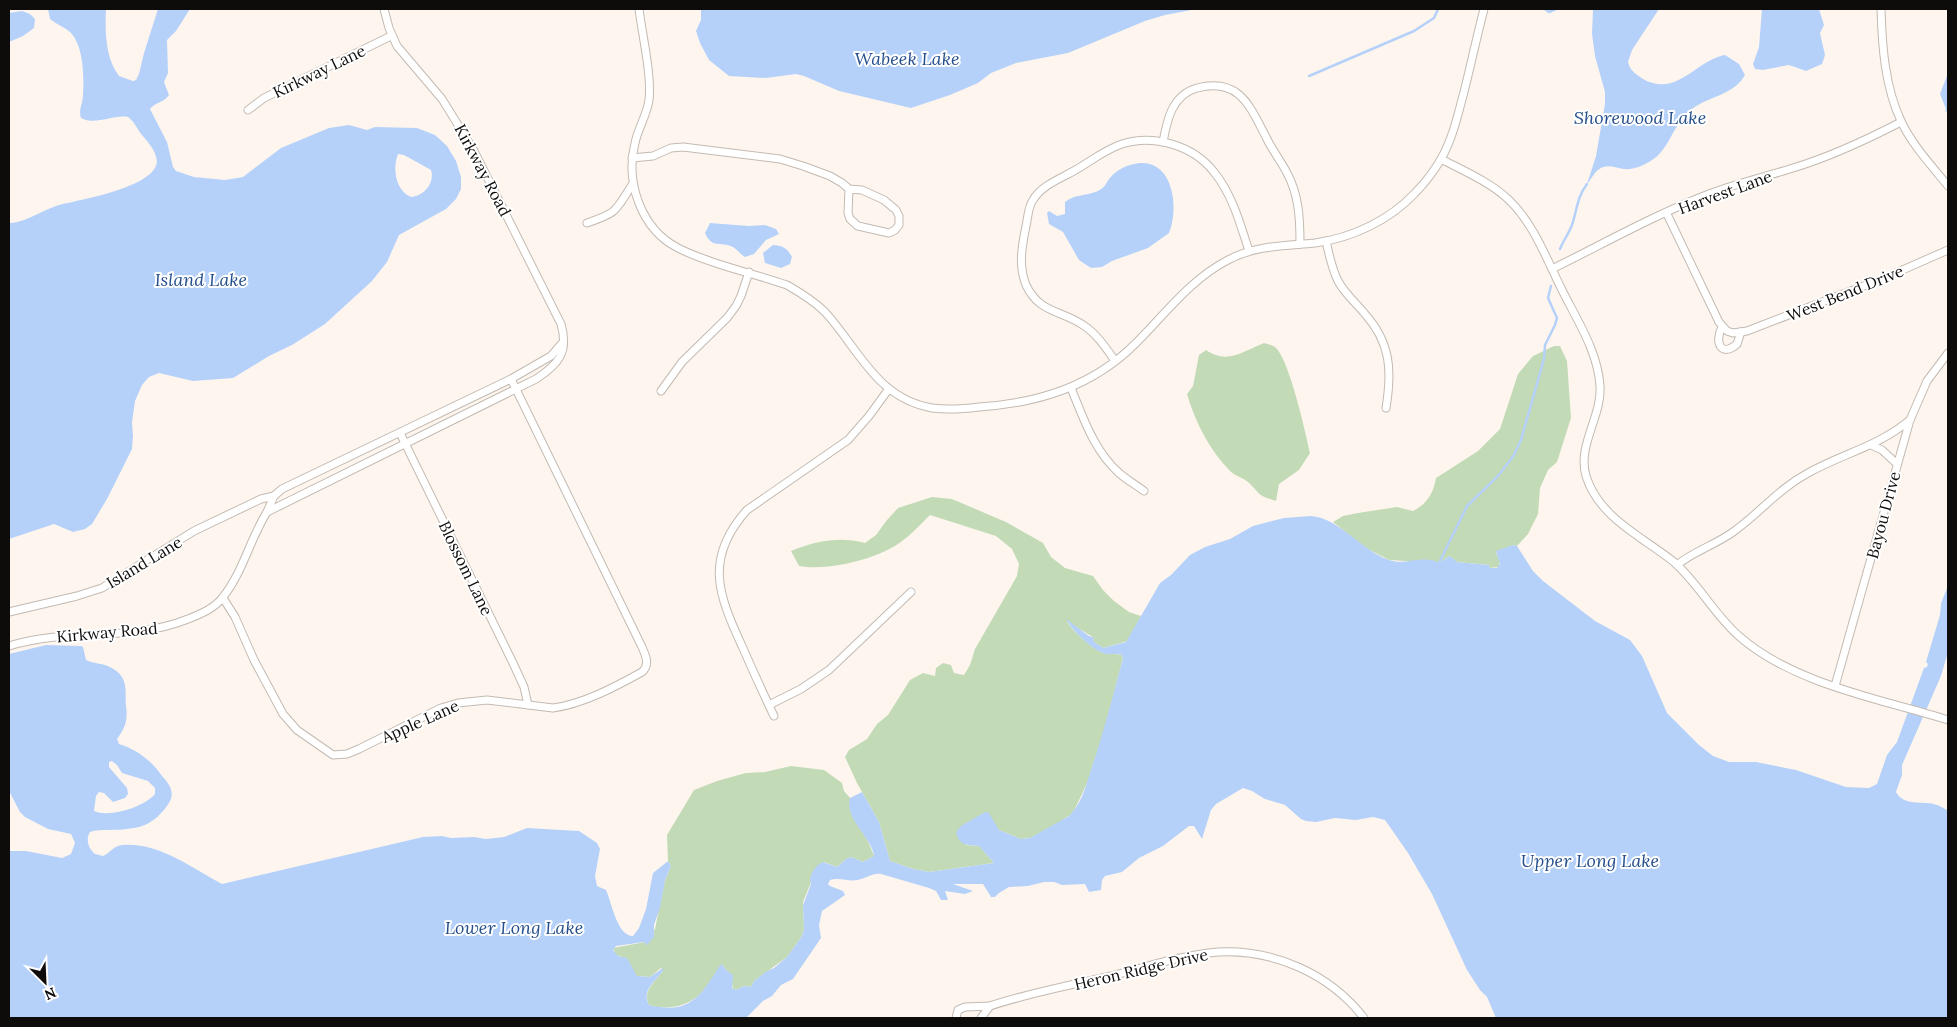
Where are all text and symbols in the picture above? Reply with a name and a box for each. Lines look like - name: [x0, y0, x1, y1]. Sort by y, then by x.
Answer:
- street label: Kirkway Lane: [269, 40, 369, 102]
- water label: Wabeek Lake: [854, 47, 960, 70]
- water label: Shorewood Lake: [1574, 106, 1706, 129]
- street label: Kirkway Road: [450, 121, 516, 220]
- street label: Harvest Lane: [1675, 166, 1775, 218]
- street label: West Bend Drive: [1784, 260, 1906, 325]
- water label: Island Lake: [155, 268, 247, 291]
- street label: Bayou Drive: [1862, 469, 1904, 561]
- street label: Blossom Lane: [435, 518, 498, 619]
- street label: Island Lane: [102, 531, 186, 592]
- street label: Kirkway Road: [56, 618, 159, 646]
- street label: Apple Lane: [377, 695, 462, 747]
- water label: Upper Long Lake: [1521, 849, 1659, 872]
- water label: Lower Long Lake: [445, 916, 583, 939]
- street label: Heron Ridge Drive: [1072, 944, 1210, 994]
- north arrow: [20, 957, 70, 1007]
- text: N: [42, 983, 59, 1004]

